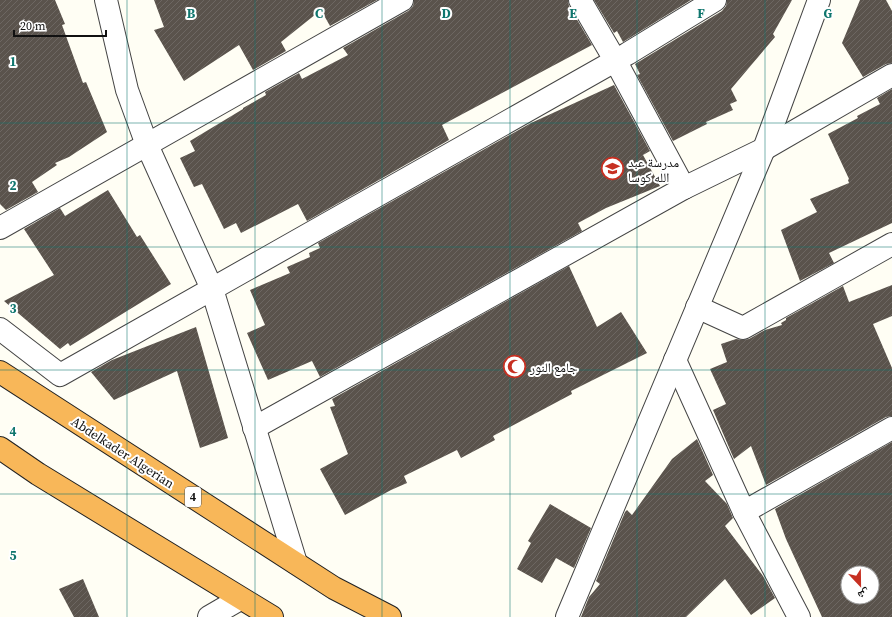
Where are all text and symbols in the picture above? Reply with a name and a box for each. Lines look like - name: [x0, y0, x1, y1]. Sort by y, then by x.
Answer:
- text: B: [187, 5, 196, 22]
- text: C: [315, 5, 323, 22]
- text: D: [441, 5, 451, 22]
- text: E: [569, 5, 577, 22]
- text: F: [697, 5, 705, 22]
- text: G: [824, 5, 833, 22]
- scale bar: [14, 12, 106, 38]
- text: 20 m: [20, 18, 46, 34]
- text: 1: [9, 53, 17, 70]
- place label: مدرسة عبد الله كوسا: [628, 154, 679, 186]
- school or university icon: مدرسة عبد الله كوسا: [600, 156, 626, 182]
- text: 2: [9, 177, 17, 194]
- text: 3: [9, 300, 17, 317]
- mosque icon: جامع النور: [501, 354, 527, 380]
- place label: جامع النور: [529, 359, 577, 377]
- street label: Abdelkader Algerian: [68, 413, 178, 492]
- text: 4: [9, 423, 17, 440]
- road number: 4: [185, 487, 201, 507]
- text: 5: [9, 547, 17, 564]
- north arrow: [840, 565, 880, 605]
- text: ش: [855, 585, 872, 603]

